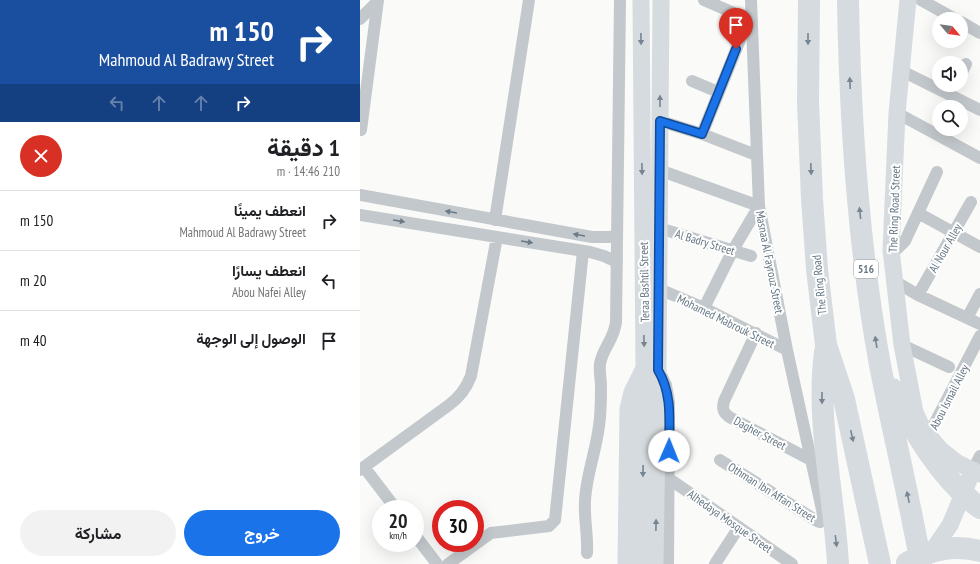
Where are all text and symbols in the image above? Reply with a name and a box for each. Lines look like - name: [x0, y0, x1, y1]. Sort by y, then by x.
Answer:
- pin: [719, 8, 753, 49]
- text: 150 m: [210, 12, 274, 49]
- north arrow: [932, 12, 968, 48]
- map controls: [932, 12, 968, 136]
- icon: arrive: [725, 14, 747, 36]
- icon: right: [288, 16, 340, 68]
- one-way arrow: [638, 33, 644, 46]
- one-way arrow: [805, 33, 811, 46]
- text: Mahmoud Al Badrawy Street: [99, 48, 274, 71]
- button: sound: [932, 56, 968, 92]
- one-way arrow: [847, 77, 854, 89]
- icon: left: [106, 92, 128, 114]
- icon: ahead: [148, 92, 170, 114]
- icon: ahead: [190, 92, 212, 114]
- icon: right: [232, 92, 254, 114]
- one-way arrow: [657, 94, 663, 107]
- button: search: [932, 100, 968, 136]
- text: 1 دقيقة: [267, 132, 340, 163]
- button: close: [20, 135, 62, 177]
- text: 210 m · 14:46: [277, 163, 340, 180]
- one-way arrow: [639, 163, 646, 175]
- one-way arrow: [807, 163, 814, 175]
- street label: The Ring Road Street: [885, 164, 903, 253]
- text: انعطف يمينًا: [234, 201, 306, 220]
- one-way arrow: [856, 207, 863, 219]
- one-way arrow: [445, 209, 457, 215]
- icon: right: [318, 210, 340, 232]
- street label: Masnaa Al Fayrouz Street: [753, 210, 787, 315]
- text: 150 m: [20, 211, 53, 230]
- one-way arrow: [392, 218, 405, 224]
- street label: Al Nour Alley: [925, 220, 965, 275]
- text: Mahmoud Al Badrawy Street: [179, 224, 306, 241]
- street label: Al Badry Street: [673, 226, 737, 258]
- one-way arrow: [573, 232, 585, 238]
- one-way arrow: [521, 239, 533, 245]
- street label: Teraa Bashtil Street: [636, 241, 652, 322]
- street label: The Ring Road: [808, 254, 830, 316]
- road number: 516: [854, 260, 878, 278]
- text: انعطف يسارًا: [232, 261, 306, 280]
- icon: left: [318, 270, 340, 292]
- text: 20 m: [20, 271, 46, 290]
- text: Abou Nafei Alley: [232, 284, 306, 301]
- street label: Mohamed Mabrouk Street: [675, 291, 778, 351]
- text: الوصول إلى الوجهة: [196, 329, 306, 348]
- icon: arrive: [318, 330, 340, 352]
- text: 40 m: [20, 331, 46, 350]
- one-way arrow: [641, 335, 647, 348]
- one-way arrow: [873, 336, 879, 348]
- street label: Abou Ismail Alley: [926, 361, 972, 432]
- one-way arrow: [819, 392, 825, 405]
- street label: Dagher Street: [731, 413, 789, 453]
- position arrow: [648, 430, 690, 472]
- one-way arrow: [850, 430, 856, 442]
- street label: Othman Ibn Affan Street: [725, 459, 819, 525]
- one-way arrow: [640, 465, 646, 478]
- street label: Alhedaya Mosque Street: [685, 486, 776, 556]
- one-way arrow: [904, 490, 910, 503]
- speed limit sign: 30: [432, 500, 484, 552]
- text: 20: [388, 508, 408, 534]
- button: مشاركة: [20, 510, 176, 556]
- button: خروج: [184, 510, 340, 556]
- one-way arrow: [653, 518, 659, 531]
- text: km/h: [389, 529, 407, 542]
- one-way arrow: [833, 535, 839, 547]

